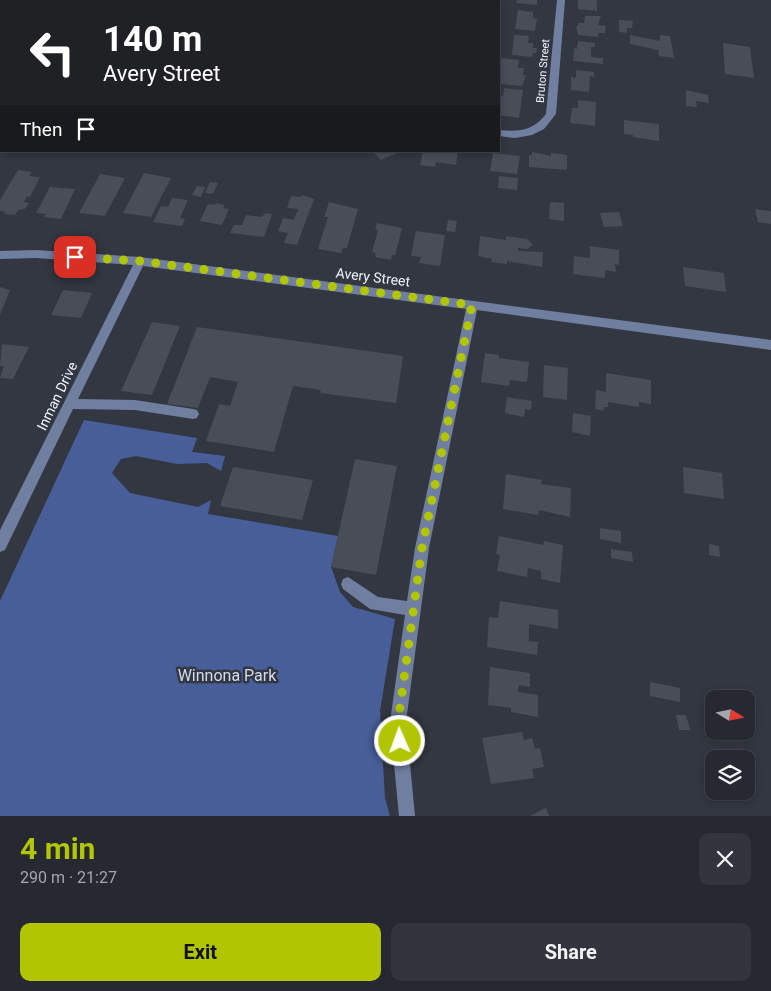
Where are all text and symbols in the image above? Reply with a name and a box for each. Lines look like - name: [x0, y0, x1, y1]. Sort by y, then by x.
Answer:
- text: 140 m: [103, 19, 202, 60]
- icon: left: [20, 20, 85, 85]
- street label: Bruton Street: [534, 38, 552, 104]
- text: Avery Street: [103, 61, 221, 86]
- icon: arrive: [72, 115, 100, 143]
- text: Then: [20, 118, 62, 141]
- pin: [54, 236, 96, 278]
- icon: arrive: [61, 243, 89, 271]
- street label: Avery Street: [335, 265, 412, 290]
- street label: Inman Drive: [34, 359, 80, 433]
- park label: Winnona Park: [178, 666, 277, 685]
- north arrow: [705, 690, 755, 740]
- map controls: [705, 690, 755, 800]
- position arrow: [373, 714, 425, 766]
- button: layers: [705, 750, 755, 800]
- text: 4 min: [20, 831, 95, 866]
- button: close: [699, 833, 751, 885]
- text: 290 m · 21:27: [20, 868, 117, 887]
- button: Exit: [20, 923, 381, 981]
- button: Share: [391, 923, 751, 981]

